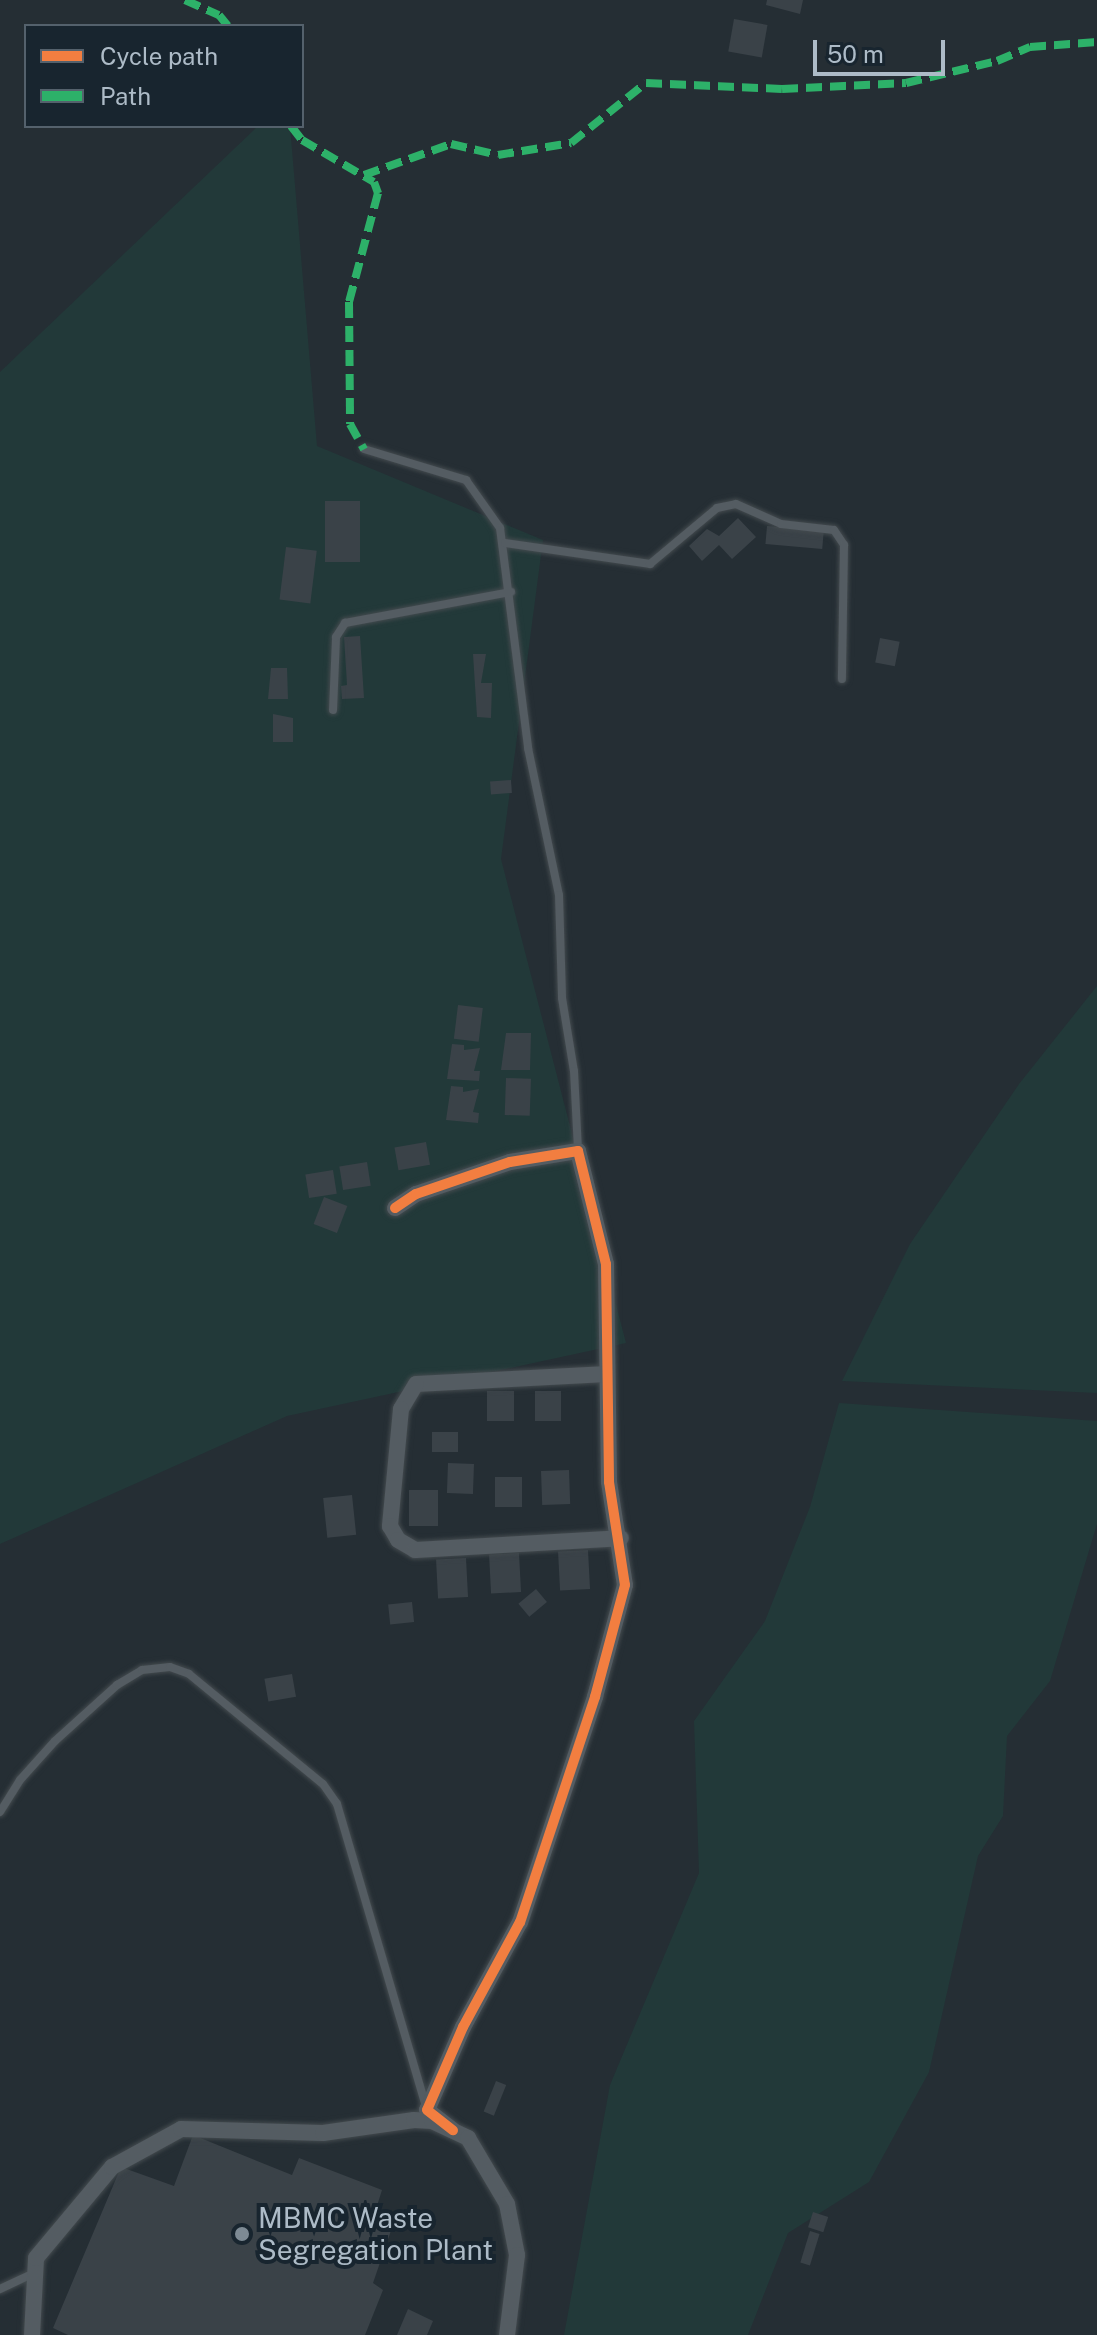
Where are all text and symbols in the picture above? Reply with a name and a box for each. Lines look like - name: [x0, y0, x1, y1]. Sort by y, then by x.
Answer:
- legend: [24, 24, 304, 128]
- scale bar: [817, 24, 949, 74]
- text: 50 m: [827, 40, 884, 68]
- text: Cycle path: [100, 42, 218, 70]
- text: Path: [100, 82, 151, 110]
- place label: MBMC Waste Segregation Plant: [258, 2201, 493, 2267]
- marker: MBMC Waste Segregation Plant: [233, 2225, 251, 2243]

